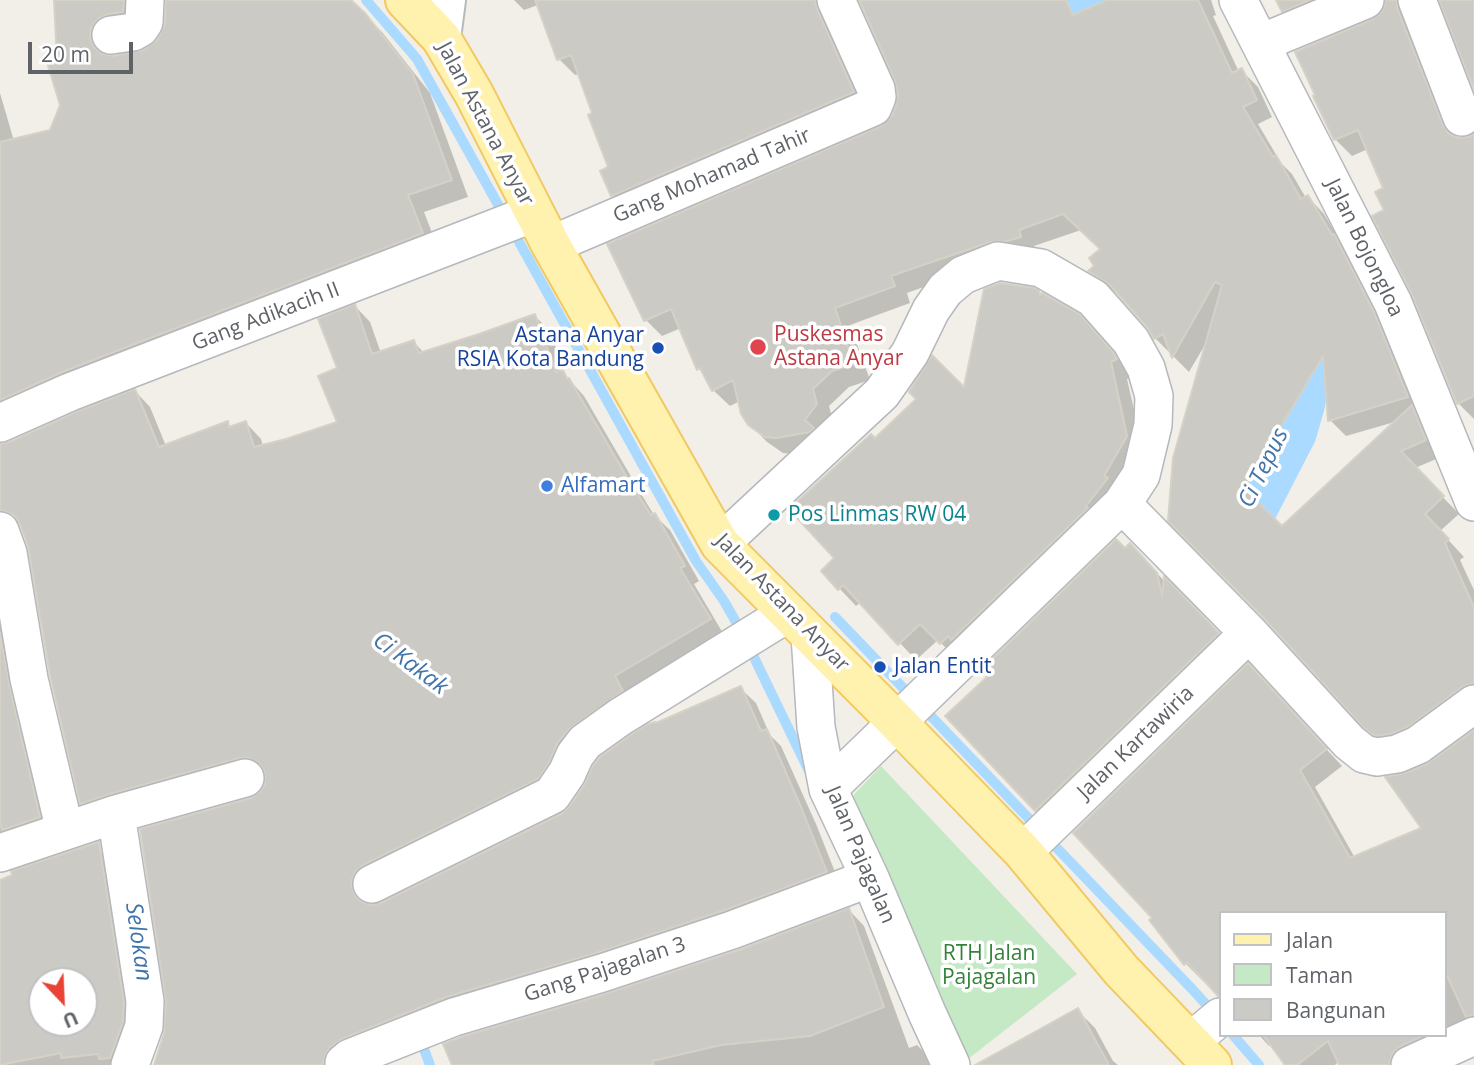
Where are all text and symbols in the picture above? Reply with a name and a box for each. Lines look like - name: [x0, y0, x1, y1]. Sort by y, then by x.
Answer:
- scale bar: [32, 28, 136, 72]
- street label: Jalan Astana Anyar: [431, 38, 539, 210]
- text: 20 m: [41, 40, 90, 68]
- street label: Gang Mohamad Tahir: [609, 123, 815, 229]
- street label: Jalan Bojongloa: [1320, 175, 1408, 321]
- street label: Gang Adikacih II: [189, 277, 343, 357]
- place label: Puskesmas Astana Anyar: [774, 322, 903, 372]
- place label: Astana Anyar RSIA Kota Bandung: [457, 323, 644, 373]
- marker: Puskesmas Astana Anyar: [748, 337, 768, 357]
- marker: Astana Anyar RSIA Kota Bandung: [650, 340, 666, 356]
- water label: Ci Tepus: [1233, 424, 1295, 512]
- place label: Alfamart: [561, 473, 645, 499]
- marker: Alfamart: [539, 478, 555, 494]
- place label: Pos Linmas RW 04: [788, 502, 966, 528]
- marker: Pos Linmas RW 04: [766, 507, 782, 523]
- street label: Jalan Astana Anyar: [710, 529, 854, 677]
- water label: Ci Kakak: [367, 627, 453, 701]
- place label: Jalan Entit: [894, 654, 991, 680]
- marker: Jalan Entit: [872, 659, 888, 675]
- street label: Jalan Kartawiria: [1073, 681, 1199, 805]
- street label: Jalan Pajagalan: [820, 783, 900, 927]
- water label: Selokan: [119, 901, 157, 983]
- legend: [1218, 911, 1446, 1037]
- text: Jalan: [1286, 926, 1333, 954]
- street label: Gang Pajagalan 3: [521, 932, 689, 1008]
- park label: RTH Jalan Pajagalan: [942, 941, 1036, 991]
- text: Taman: [1286, 961, 1353, 989]
- north arrow: [28, 967, 98, 1037]
- text: Bangunan: [1286, 996, 1386, 1024]
- text: U: [59, 1005, 82, 1034]

